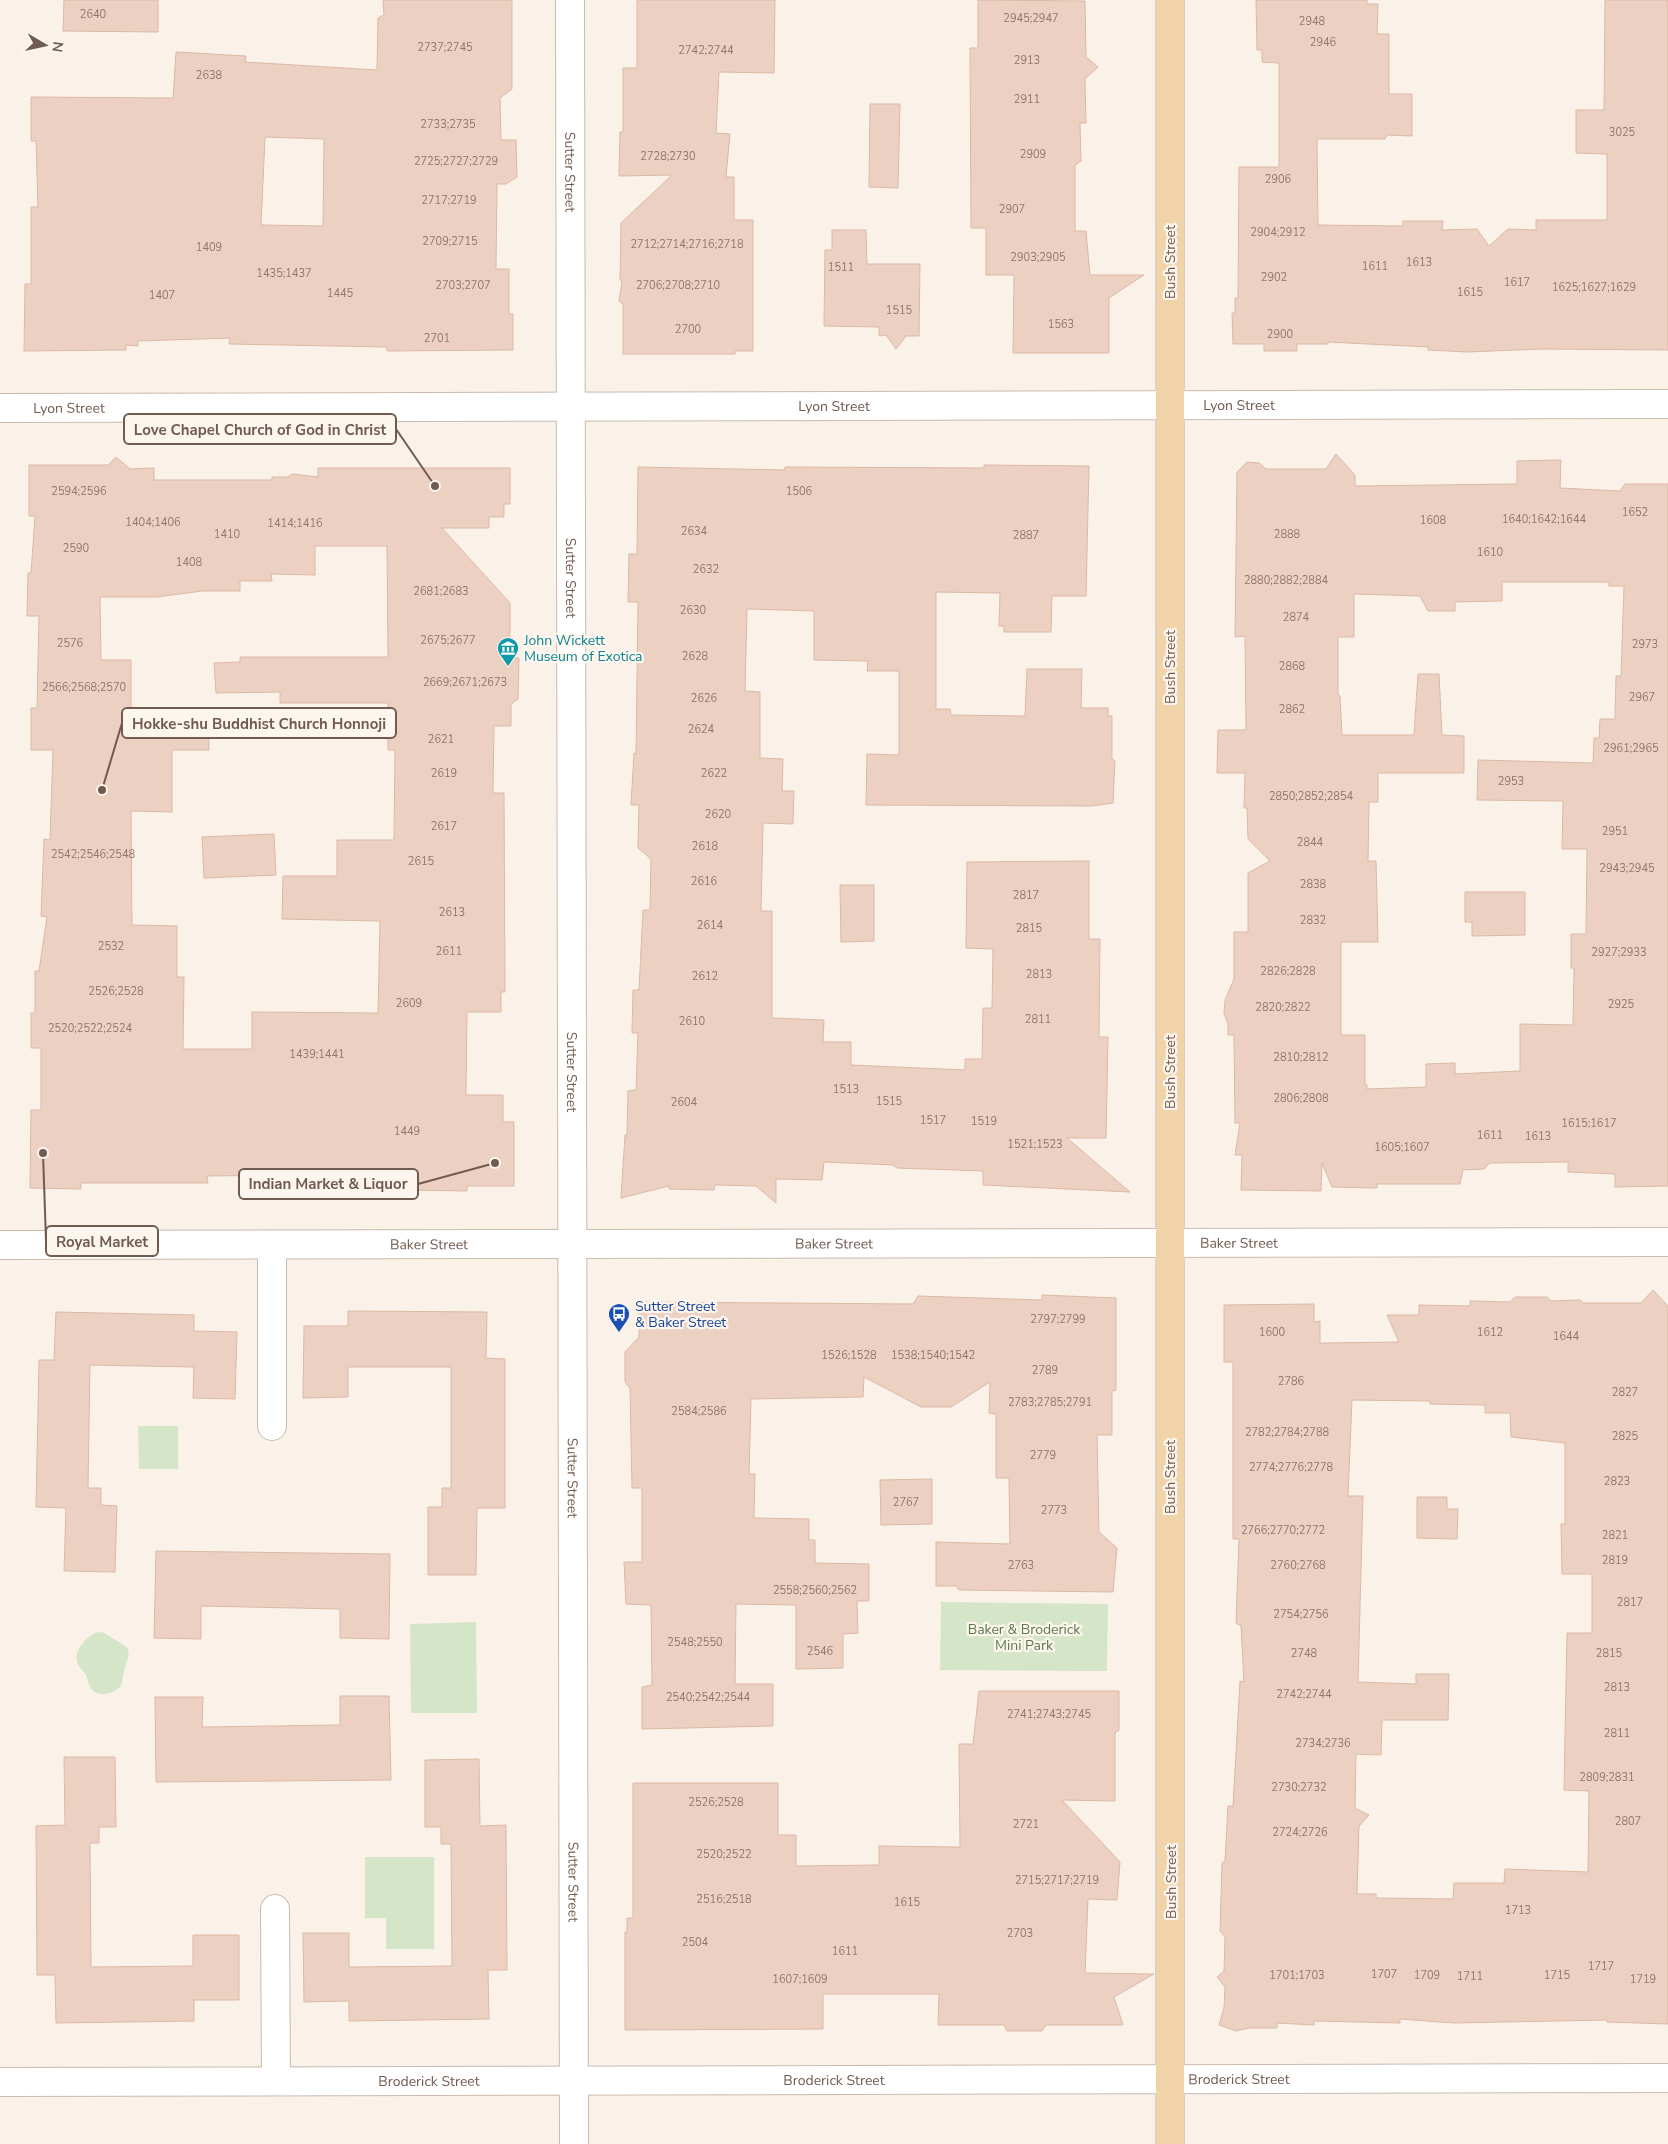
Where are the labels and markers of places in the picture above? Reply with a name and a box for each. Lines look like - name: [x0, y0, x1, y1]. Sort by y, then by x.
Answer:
- callout: Love Chapel Church of God in Christ: [124, 414, 396, 444]
- place label: John Wickett Museum of Exotica: [523, 631, 642, 666]
- museum icon: John Wickett Museum of Exotica: [496, 636, 520, 667]
- callout: Hokke-shu Buddhist Church Honnoji: [122, 708, 396, 738]
- callout: Indian Market & Liquor: [239, 1169, 418, 1199]
- callout: Royal Market: [46, 1226, 158, 1256]
- place label: Sutter Street & Baker Street: [635, 1297, 726, 1332]
- bus stop icon: Sutter Street & Baker Street: [607, 1302, 631, 1333]

